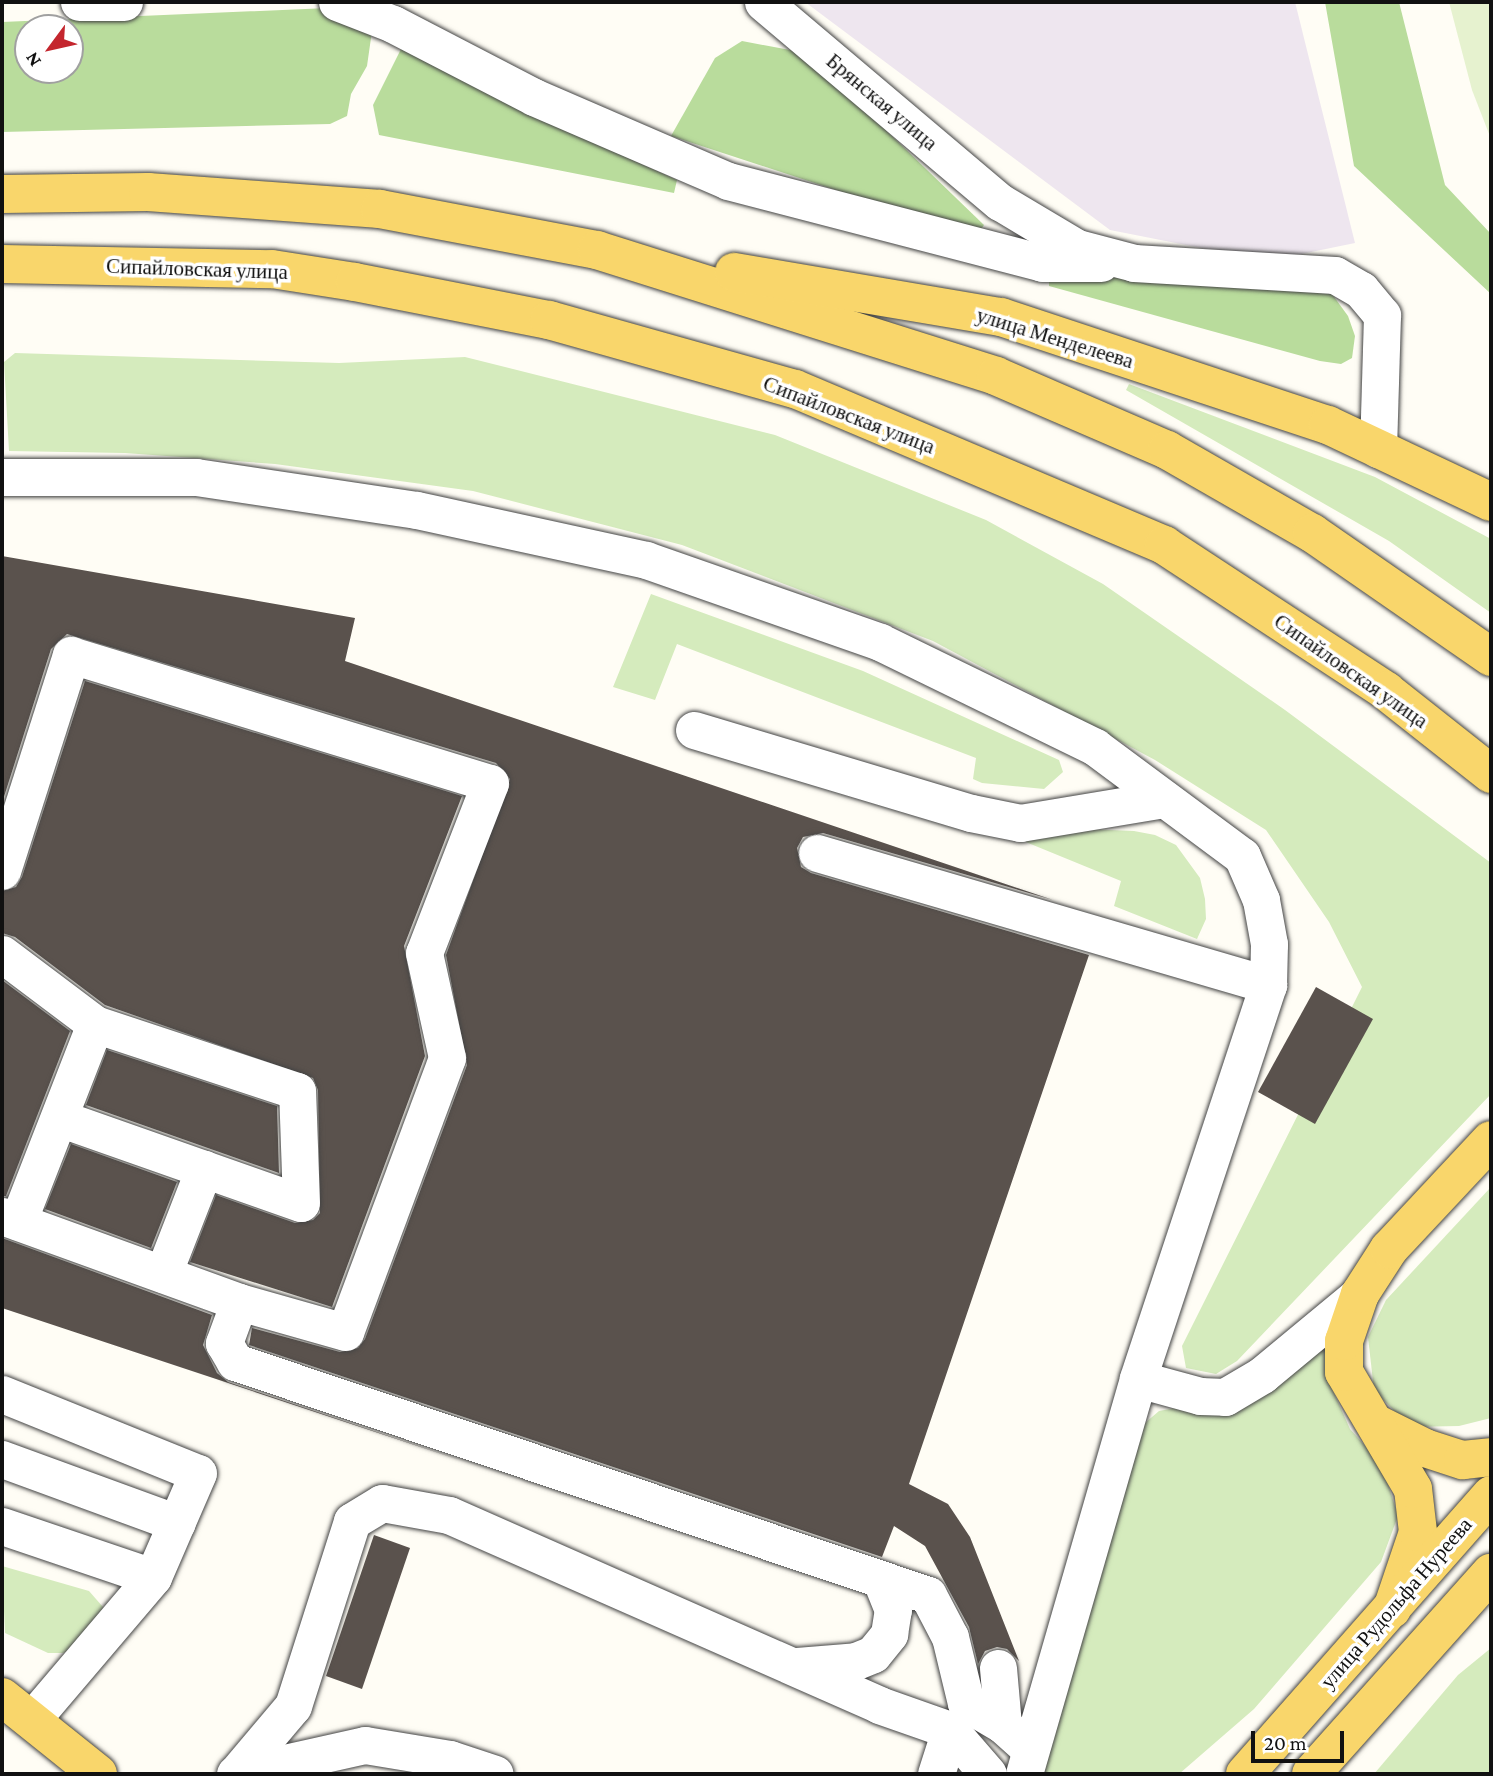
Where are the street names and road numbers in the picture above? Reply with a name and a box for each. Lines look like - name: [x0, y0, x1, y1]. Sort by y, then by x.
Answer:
- street label: Брянская улица: [821, 48, 943, 156]
- street label: Сипайловская улица: [106, 253, 288, 285]
- street label: улица Менделеева: [973, 302, 1137, 374]
- street label: Сипайловская улица: [760, 371, 938, 459]
- street label: Сипайловская улица: [1269, 609, 1433, 733]
- street label: улица Рудольфа Нуреева: [1315, 1512, 1477, 1694]

